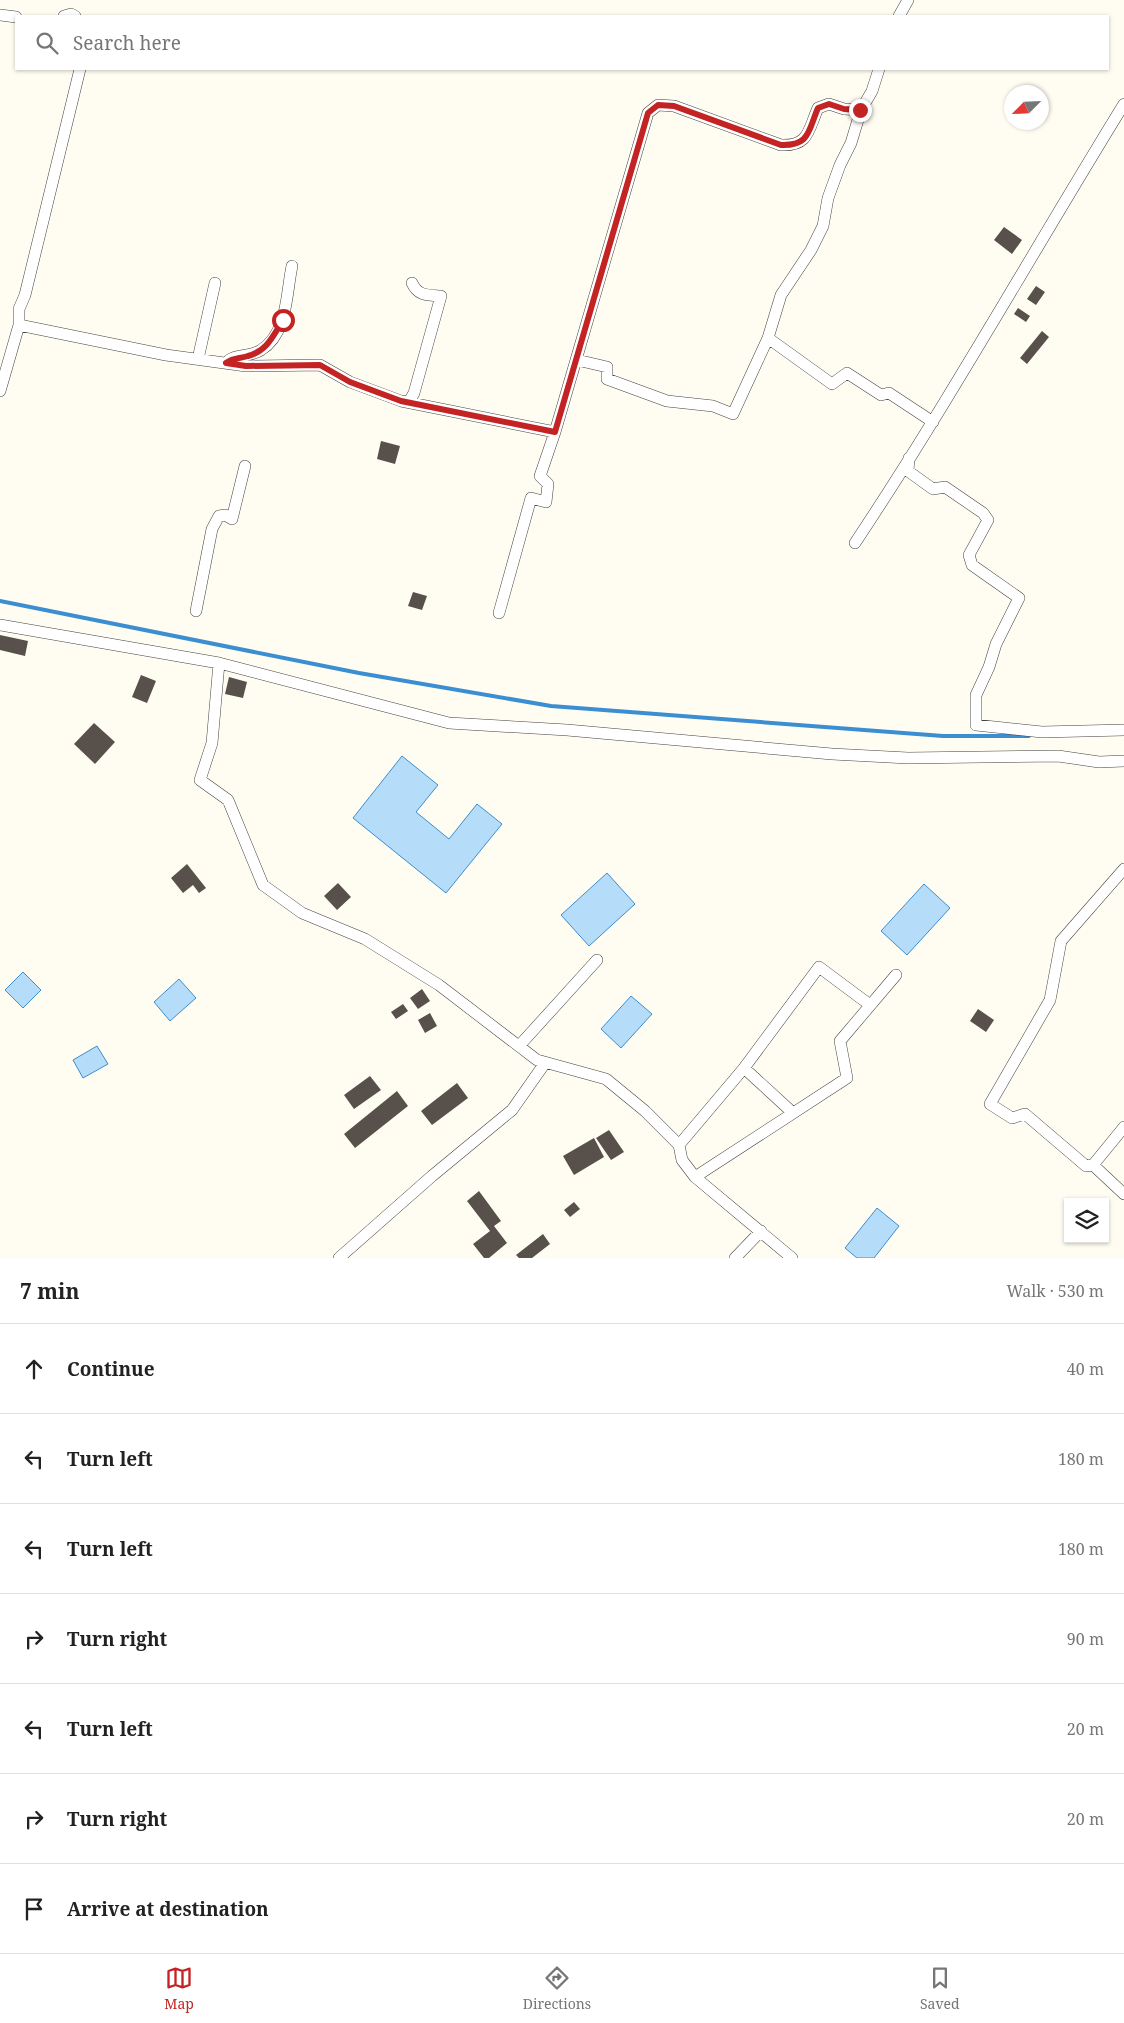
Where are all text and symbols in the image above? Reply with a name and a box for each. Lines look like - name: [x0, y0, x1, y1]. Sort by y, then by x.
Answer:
- search box: [15, 15, 1109, 70]
- icon: search: [33, 29, 61, 57]
- text: Search here: [73, 30, 181, 56]
- north arrow: [1004, 85, 1049, 130]
- route end: [849, 99, 872, 122]
- route start: [272, 309, 295, 332]
- map controls: [1064, 1198, 1109, 1243]
- button: layers: [1064, 1198, 1109, 1243]
- text: 7 min: [20, 1277, 79, 1305]
- text: Walk · 530 m: [1007, 1280, 1104, 1302]
- icon: ahead: [20, 1355, 48, 1383]
- text: Continue: [67, 1356, 155, 1382]
- text: 40 m: [1067, 1358, 1104, 1380]
- icon: left: [20, 1445, 48, 1473]
- text: Turn left: [67, 1446, 153, 1472]
- text: 180 m: [1058, 1448, 1104, 1470]
- icon: left: [20, 1535, 48, 1563]
- text: Turn left: [67, 1536, 153, 1562]
- text: 180 m: [1058, 1538, 1104, 1560]
- icon: right: [20, 1625, 48, 1653]
- text: Turn right: [67, 1626, 167, 1652]
- text: 90 m: [1067, 1628, 1104, 1650]
- icon: left: [20, 1715, 48, 1743]
- text: Turn left: [67, 1716, 153, 1742]
- text: 20 m: [1067, 1718, 1104, 1740]
- icon: right: [20, 1805, 48, 1833]
- text: Turn right: [67, 1806, 167, 1832]
- text: 20 m: [1067, 1808, 1104, 1830]
- icon: arrive: [20, 1895, 48, 1923]
- text: Arrive at destination: [67, 1896, 269, 1922]
- tab: Map: [164, 1964, 194, 2013]
- tab: Directions: [523, 1964, 591, 2013]
- tab: Saved: [920, 1964, 960, 2013]

